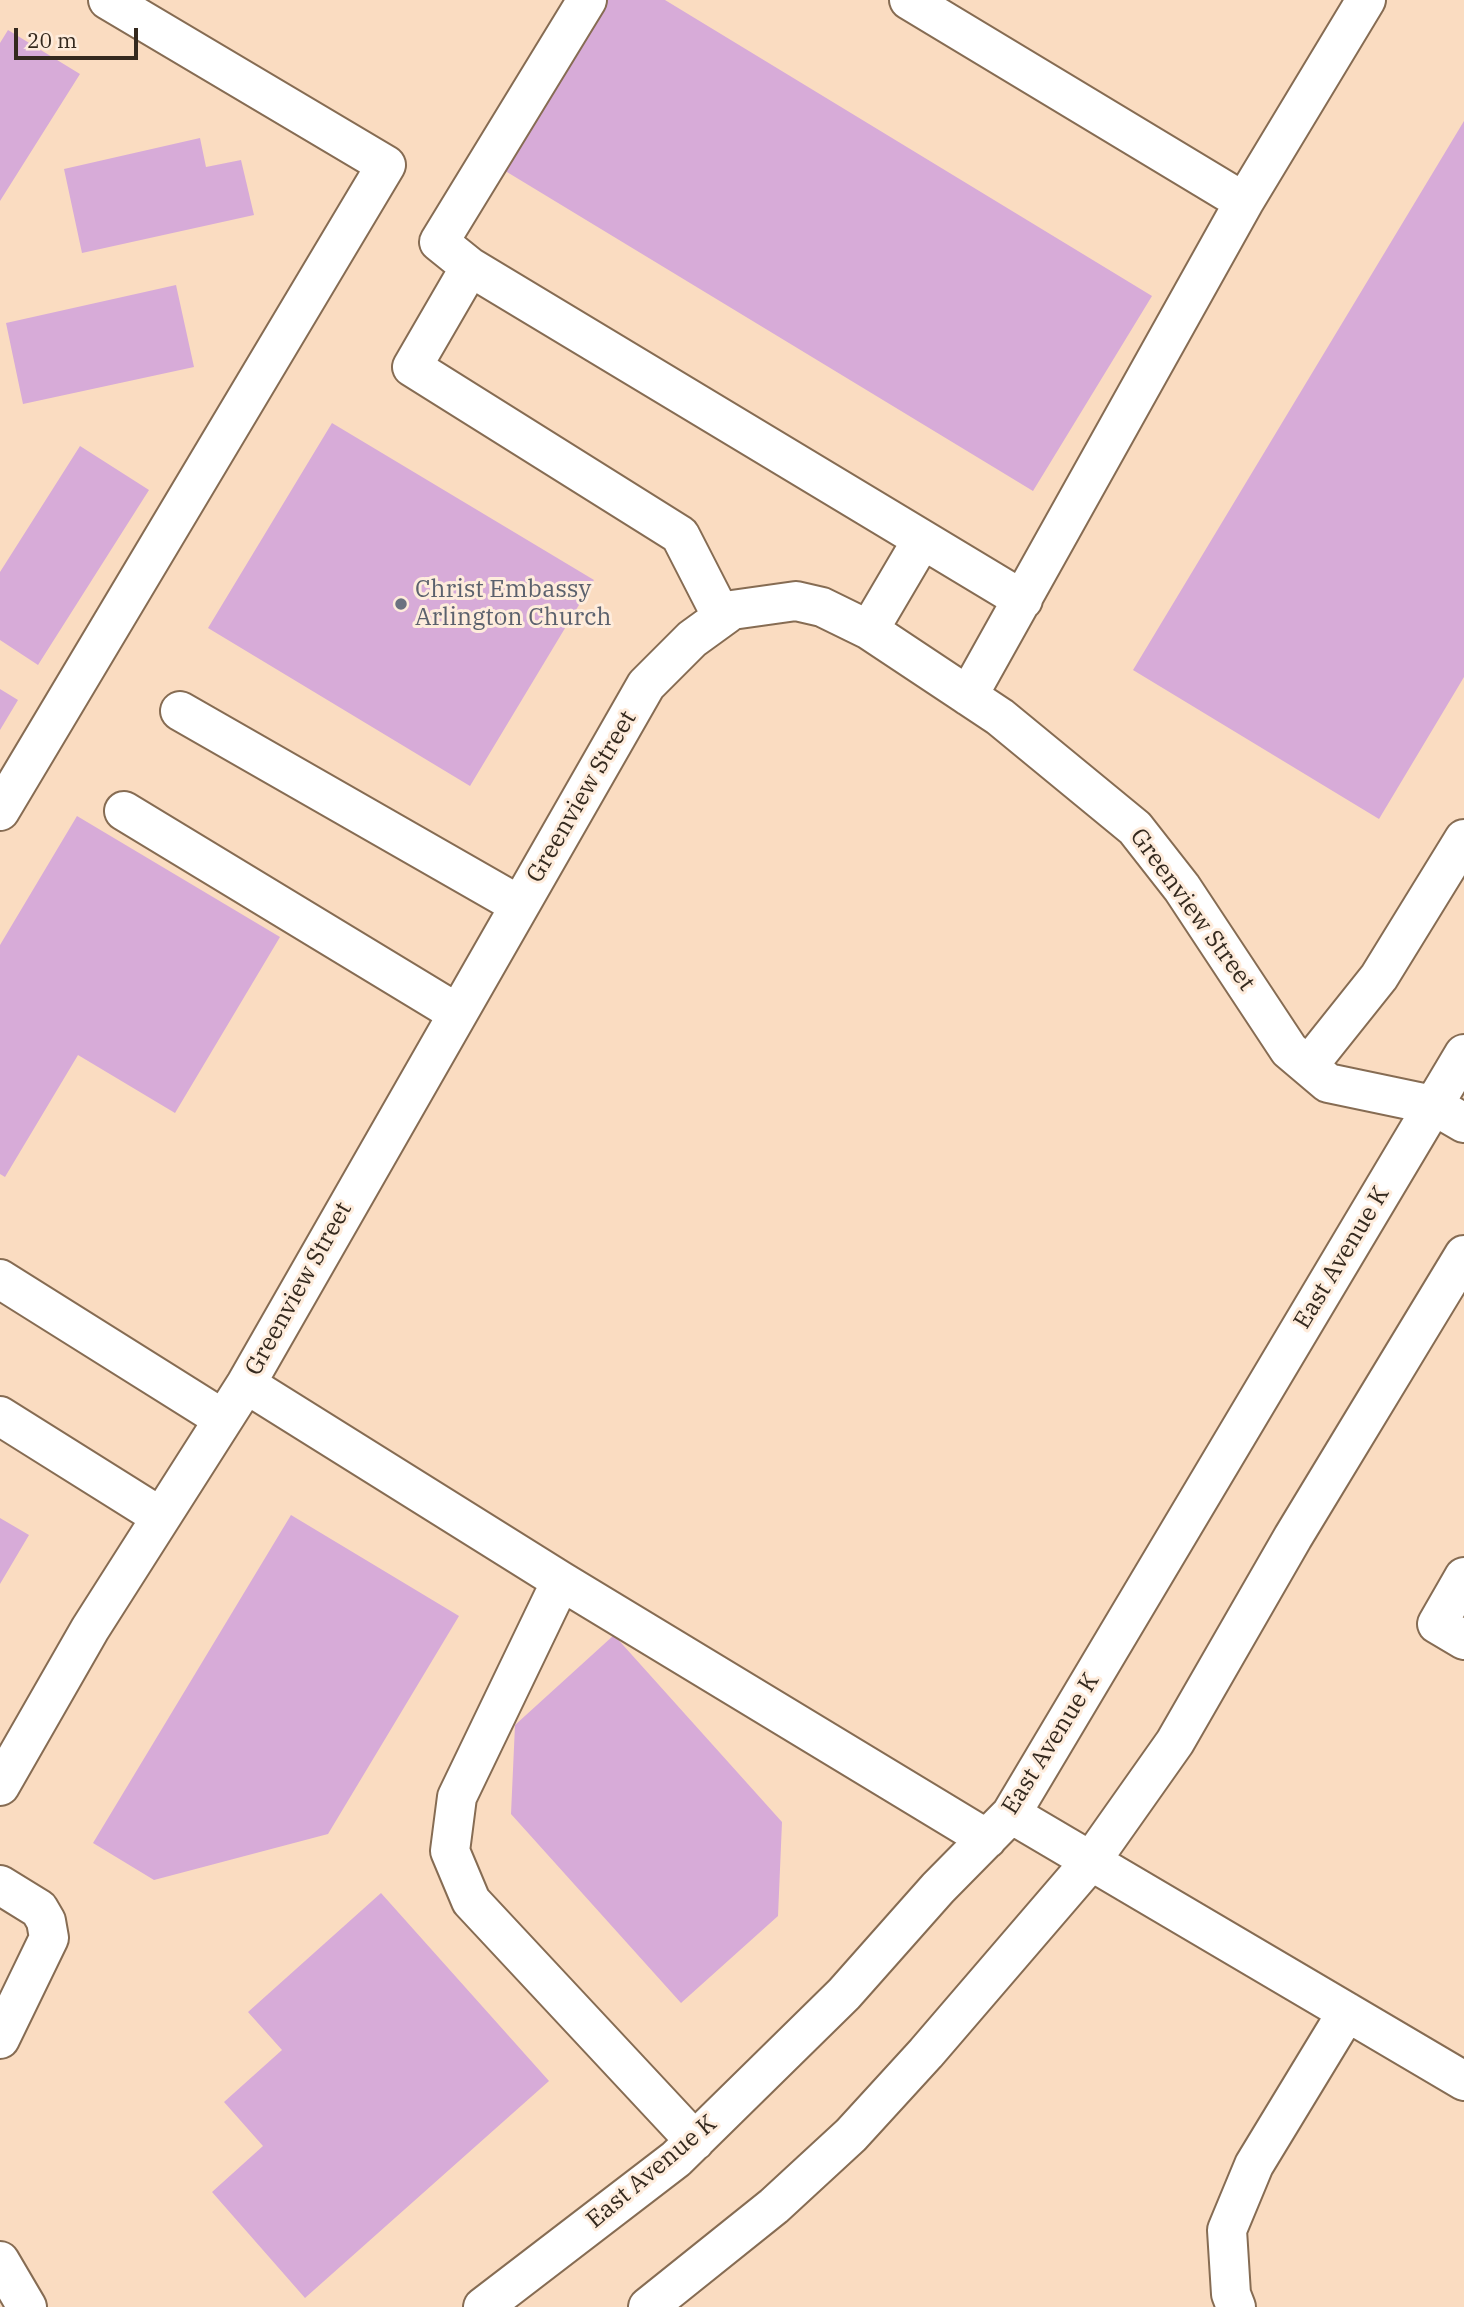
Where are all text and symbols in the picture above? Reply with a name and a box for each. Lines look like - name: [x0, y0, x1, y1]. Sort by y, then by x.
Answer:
- scale bar: [18, 14, 142, 58]
- text: 20 m: [27, 26, 77, 54]
- place label: Christ Embassy Arlington Church: [415, 576, 612, 632]
- marker: Christ Embassy Arlington Church: [393, 596, 409, 612]
- street label: Greenview Street: [521, 706, 643, 888]
- street label: Greenview Street: [1123, 823, 1261, 997]
- street label: East Avenue K: [1288, 1182, 1396, 1334]
- street label: Greenview Street: [239, 1197, 359, 1381]
- street label: East Avenue K: [996, 1668, 1106, 1820]
- street label: East Avenue K: [581, 2109, 723, 2235]

